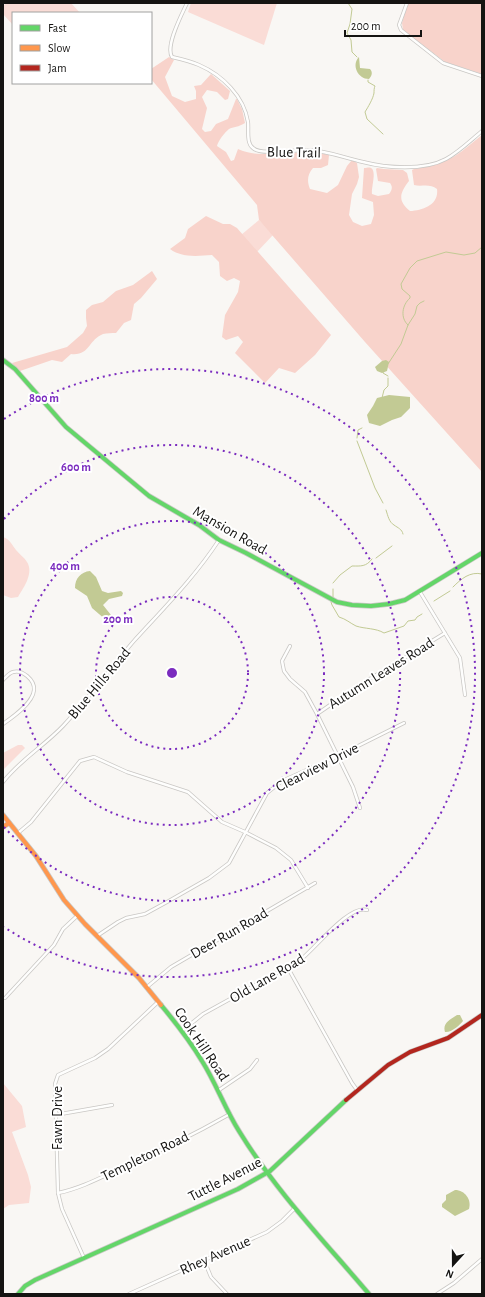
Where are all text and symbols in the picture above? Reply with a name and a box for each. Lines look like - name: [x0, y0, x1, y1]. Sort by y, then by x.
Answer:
- legend: [12, 12, 152, 84]
- scale bar: [345, 12, 421, 38]
- text: 200 m: [351, 20, 381, 32]
- text: Fast: [48, 22, 67, 34]
- text: Slow: [48, 42, 70, 54]
- text: Jam: [48, 62, 67, 74]
- street label: Blue Trail: [267, 145, 321, 160]
- text: 800 m: [29, 392, 59, 404]
- text: 600 m: [61, 461, 91, 473]
- street label: Mansion Road: [190, 503, 269, 558]
- text: 400 m: [50, 560, 80, 572]
- text: 200 m: [103, 613, 133, 625]
- street label: Autumn Leaves Road: [326, 635, 437, 712]
- street label: Blue Hills Road: [65, 645, 134, 722]
- centre of rings: [165, 666, 179, 680]
- street label: Clearview Drive: [273, 740, 361, 795]
- street label: Deer Run Road: [188, 905, 271, 962]
- street label: Old Lane Road: [227, 951, 307, 1006]
- street label: Cook Hill Road: [172, 1005, 232, 1084]
- street label: Fawn Drive: [50, 1086, 65, 1150]
- street label: Templeton Road: [99, 1129, 192, 1184]
- street label: Tuttle Avenue: [186, 1155, 264, 1204]
- street label: Rhey Avenue: [178, 1233, 253, 1278]
- north arrow: [433, 1245, 473, 1285]
- text: N: [444, 1267, 455, 1280]

